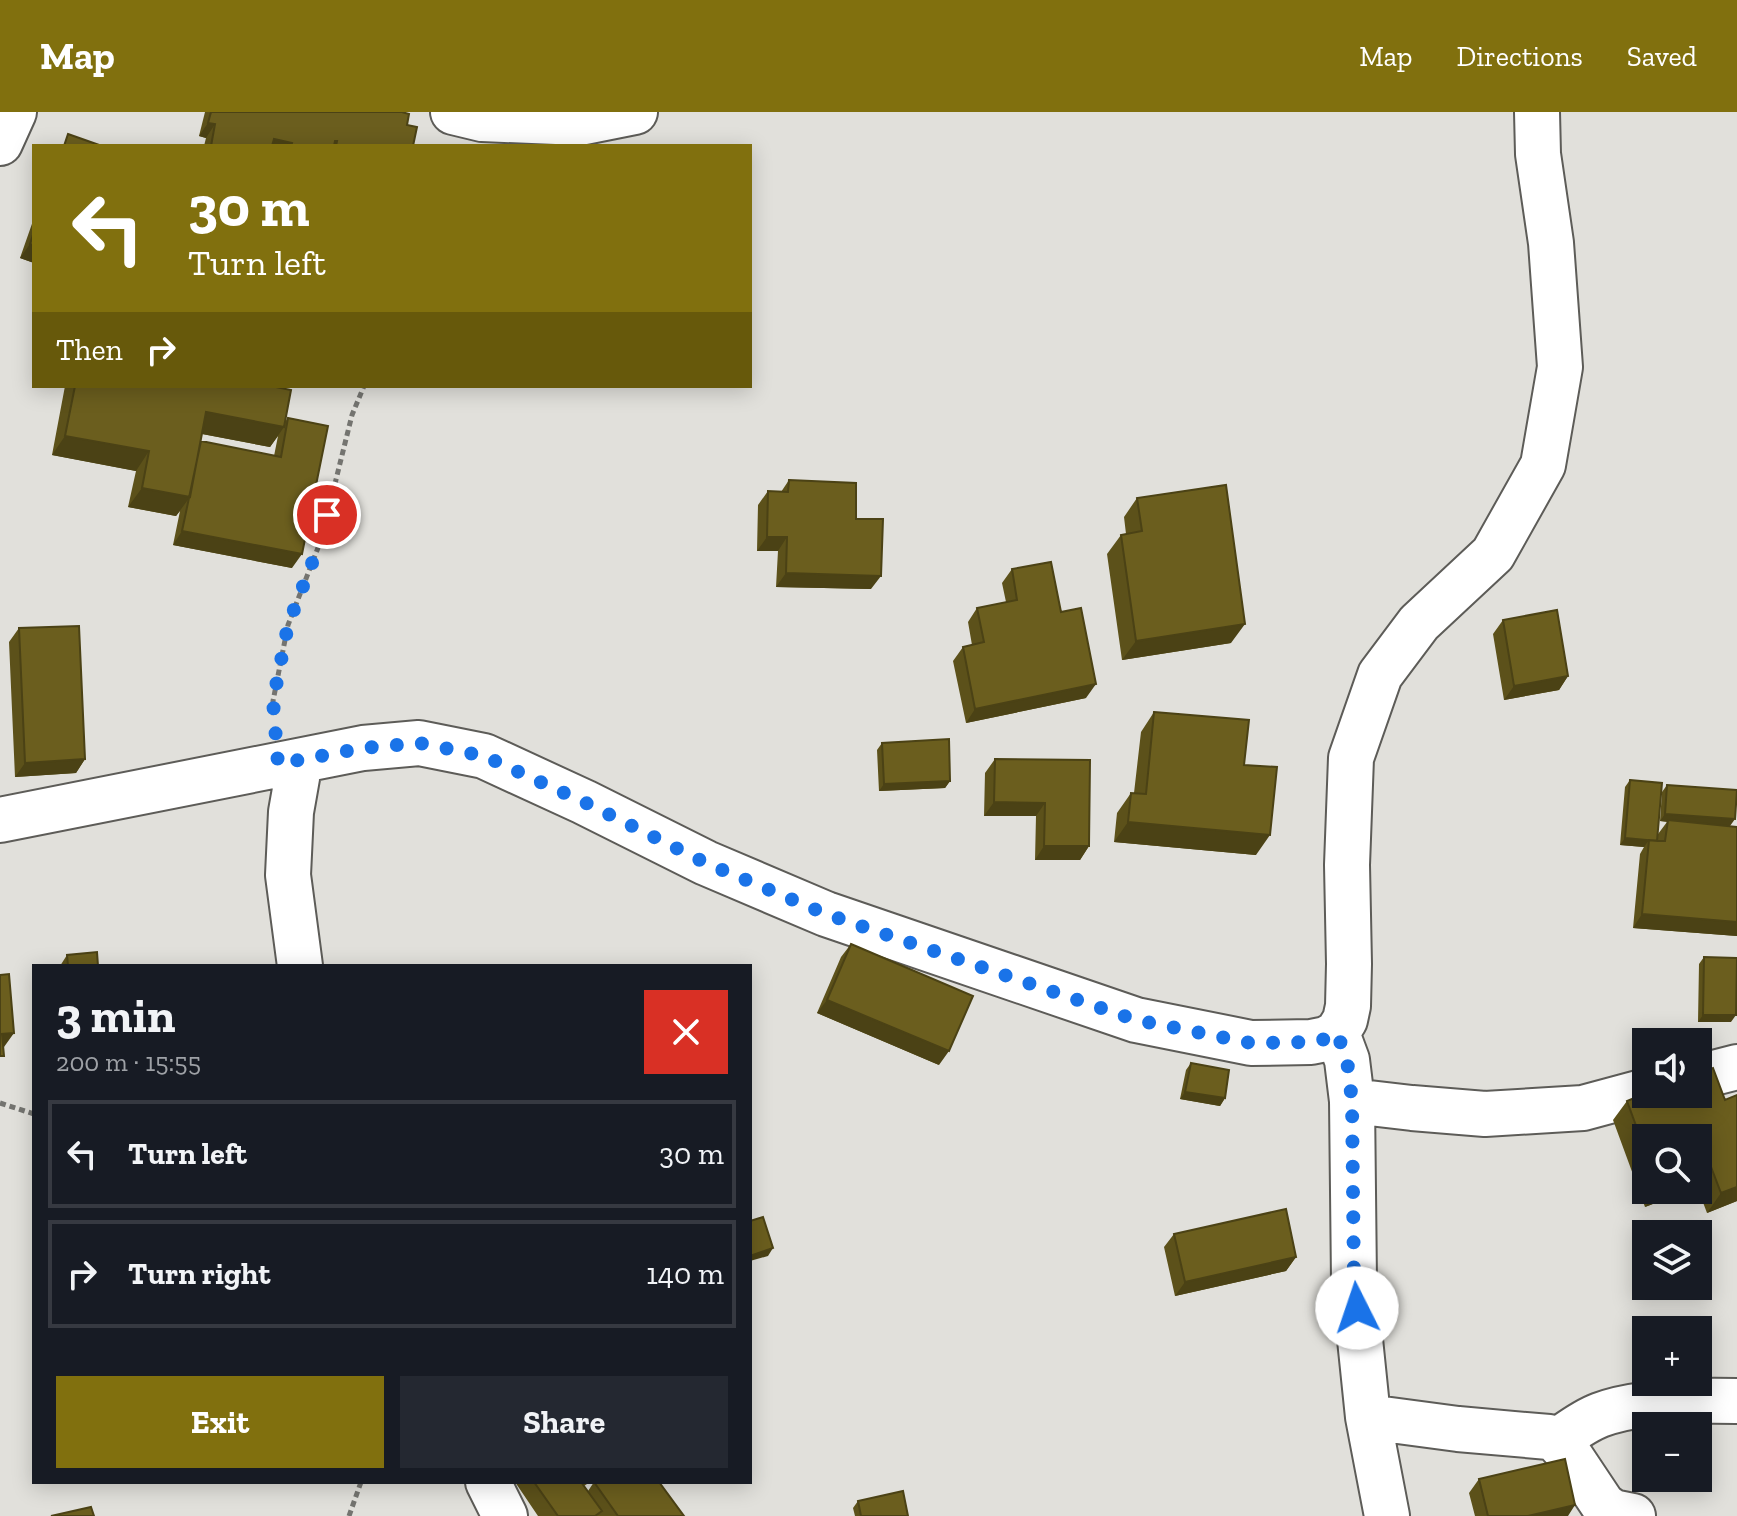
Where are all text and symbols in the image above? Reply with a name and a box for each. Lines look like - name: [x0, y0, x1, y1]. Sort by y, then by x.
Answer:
- text: Map: [40, 33, 115, 79]
- text: Map: [1359, 40, 1412, 73]
- text: Directions: [1456, 40, 1583, 73]
- text: Saved: [1627, 40, 1697, 73]
- text: 30 m: [188, 173, 310, 240]
- icon: left: [56, 176, 160, 280]
- text: Turn left: [188, 241, 326, 284]
- icon: right: [139, 328, 183, 372]
- text: Then: [56, 332, 123, 368]
- pin: [293, 481, 361, 549]
- icon: arrive: [305, 493, 349, 537]
- text: 3 min: [56, 987, 175, 1044]
- button: close: [644, 990, 728, 1074]
- map controls: [1632, 1028, 1712, 1492]
- button: sound: [1632, 1028, 1712, 1108]
- text: 200 m · 15:55: [56, 1046, 201, 1078]
- button: search: [1632, 1124, 1712, 1204]
- icon: left: [60, 1132, 104, 1176]
- text: Turn left: [128, 1136, 247, 1172]
- text: 30 m: [659, 1136, 724, 1172]
- button: layers: [1632, 1220, 1712, 1300]
- icon: right: [60, 1252, 104, 1296]
- text: Turn right: [128, 1256, 270, 1292]
- text: 140 m: [646, 1256, 724, 1292]
- position arrow: [1315, 1266, 1399, 1350]
- button: +: [1632, 1316, 1712, 1396]
- button: Exit: [56, 1376, 384, 1468]
- button: Share: [400, 1376, 728, 1468]
- button: −: [1632, 1412, 1712, 1492]

